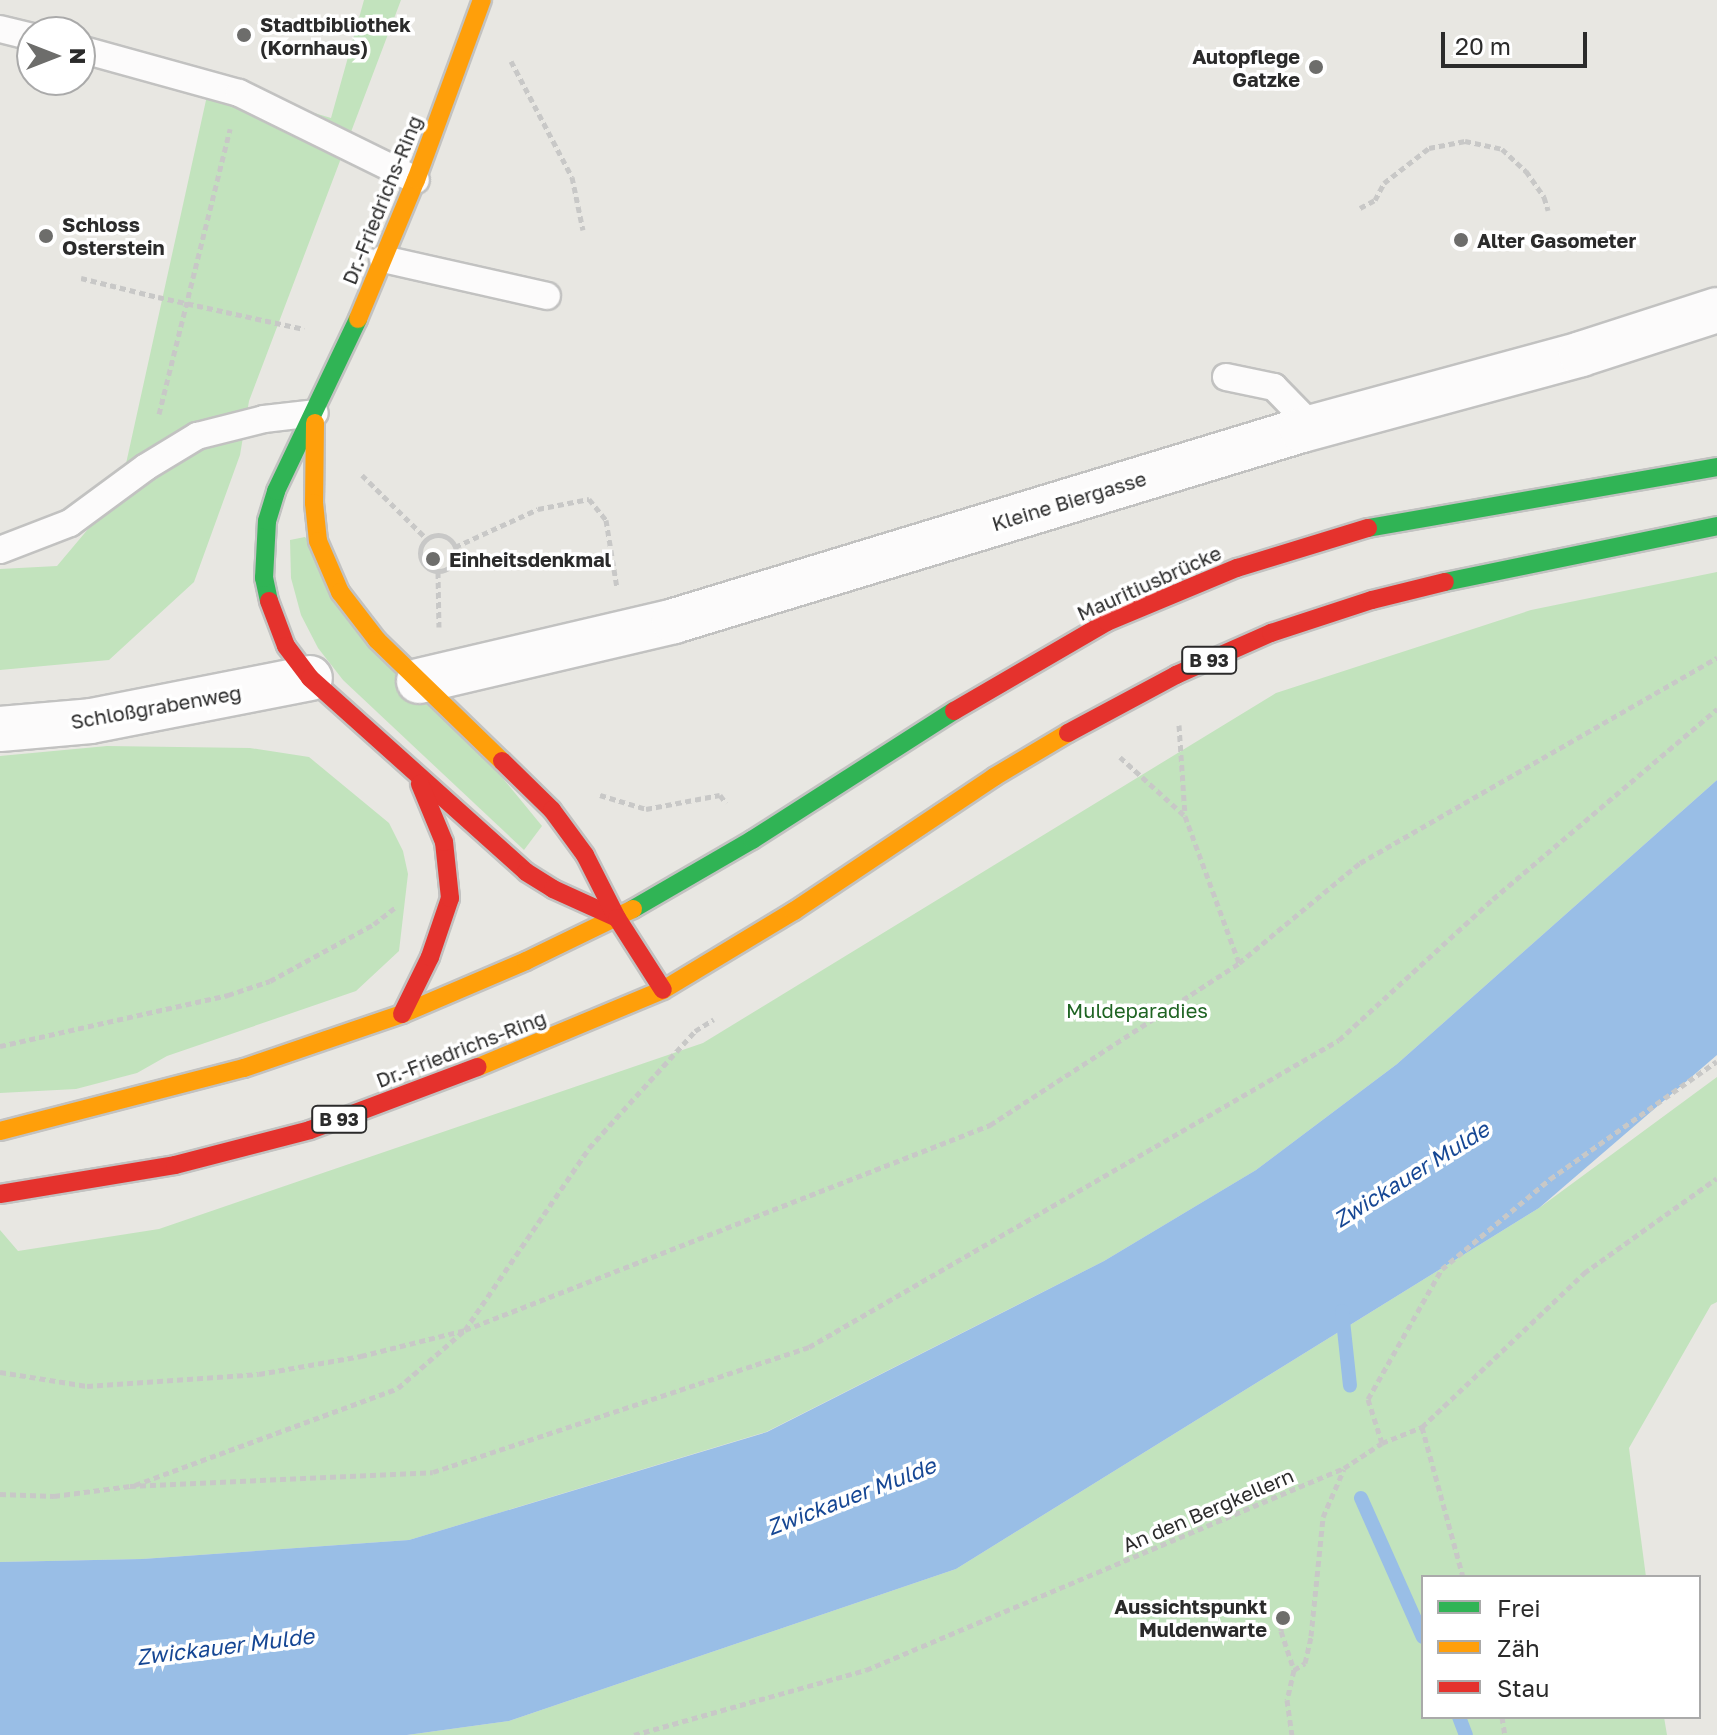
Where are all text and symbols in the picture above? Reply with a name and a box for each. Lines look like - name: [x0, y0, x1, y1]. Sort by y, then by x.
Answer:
- place label: Stadtbibliothek (Kornhaus): [260, 12, 411, 59]
- north arrow: [16, 16, 96, 96]
- scale bar: [1445, 16, 1591, 66]
- marker: Stadtbibliothek (Kornhaus): [235, 26, 253, 44]
- text: 20 m: [1455, 31, 1511, 60]
- place label: Autopflege Gatzke: [1192, 44, 1300, 91]
- text: N: [65, 48, 92, 64]
- marker: Autopflege Gatzke: [1307, 58, 1325, 76]
- street label: Dr.-Friedrichs-Ring: [337, 112, 427, 288]
- place label: Schloss Osterstein: [62, 212, 165, 259]
- marker: Schloss Osterstein: [37, 227, 55, 245]
- place label: Alter Gasometer: [1477, 228, 1636, 252]
- marker: Alter Gasometer: [1452, 231, 1470, 249]
- street label: Kleine Biergasse: [989, 466, 1149, 536]
- street label: Mauritiusbrücke: [1073, 540, 1225, 626]
- place label: Einheitsdenkmal: [449, 547, 611, 571]
- marker: Einheitsdenkmal: [424, 550, 442, 568]
- road number: B 93: [1181, 646, 1237, 674]
- street label: Schloßgrabenweg: [69, 680, 243, 734]
- park label: Muldeparadies: [1066, 998, 1208, 1022]
- street label: Dr.-Friedrichs-Ring: [373, 1006, 549, 1092]
- road number: B 93: [311, 1105, 367, 1133]
- water label: Zwickauer Mulde: [1328, 1115, 1494, 1233]
- water label: Zwickauer Mulde: [763, 1452, 939, 1540]
- street label: An den Bergkellern: [1119, 1463, 1297, 1557]
- legend: [1421, 1575, 1701, 1719]
- text: Frei: [1497, 1593, 1541, 1622]
- place label: Aussichtspunkt Muldenwarte: [1114, 1594, 1267, 1641]
- marker: Aussichtspunkt Muldenwarte: [1274, 1609, 1292, 1627]
- water label: Zwickauer Mulde: [135, 1622, 315, 1670]
- text: Zäh: [1497, 1633, 1540, 1662]
- text: Stau: [1497, 1673, 1550, 1702]

